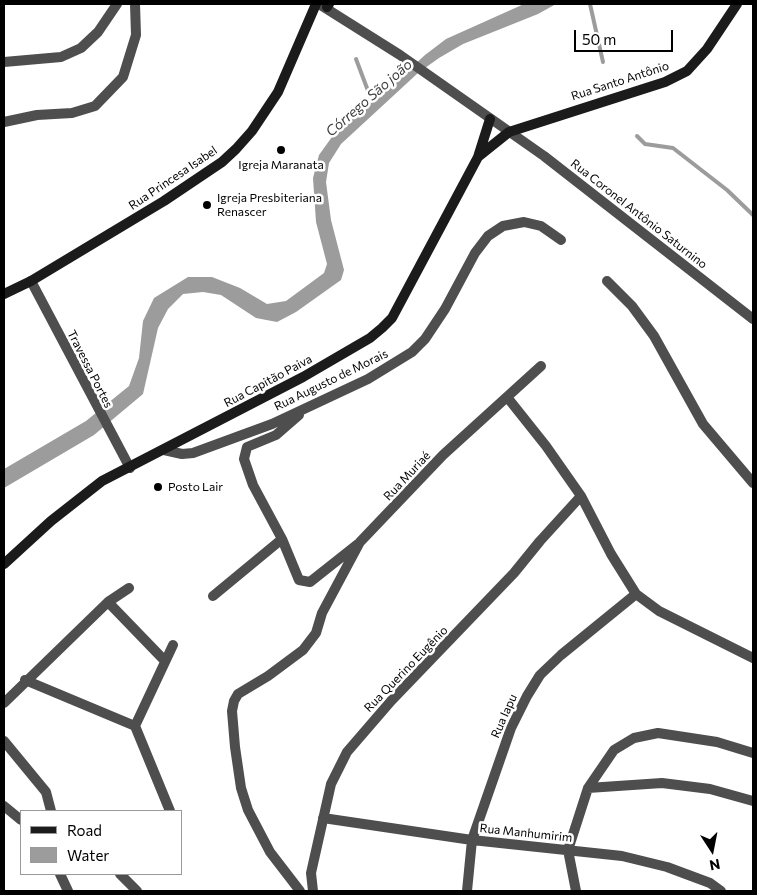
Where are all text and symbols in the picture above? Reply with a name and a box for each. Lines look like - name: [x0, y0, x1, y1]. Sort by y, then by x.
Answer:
- scale bar: [577, 20, 676, 52]
- text: 50 m: [582, 30, 616, 48]
- water label: Córrego São joão: [322, 56, 416, 140]
- street label: Rua Santo Antônio: [569, 58, 671, 104]
- street label: Rua Princesa Isabel: [126, 143, 220, 213]
- marker: Igreja Maranata: [275, 144, 287, 156]
- street label: Rua Coronel Antônio Saturnino: [568, 156, 710, 272]
- place label: Igreja Maranata: [238, 158, 324, 172]
- place label: Igreja Presbiteriana Renascer: [217, 191, 322, 219]
- marker: Igreja Presbiteriana Renascer: [201, 199, 213, 211]
- street label: Travessa Portes: [64, 328, 116, 410]
- street label: Rua Augusto de Morais: [272, 346, 390, 414]
- street label: Rua Capitão Paiva: [221, 352, 315, 410]
- street label: Rua Muriaé: [381, 448, 433, 504]
- place label: Posto Lair: [168, 480, 223, 494]
- marker: Posto Lair: [152, 481, 164, 493]
- street label: Rua Querino Eugênio: [361, 623, 451, 715]
- street label: Rua Iapu: [488, 692, 520, 740]
- legend: [20, 810, 182, 875]
- text: Road: [67, 821, 102, 839]
- street label: Rua Manhumirim: [479, 821, 573, 845]
- north arrow: [687, 825, 737, 875]
- text: Water: [67, 846, 109, 864]
- text: N: [708, 856, 722, 875]

